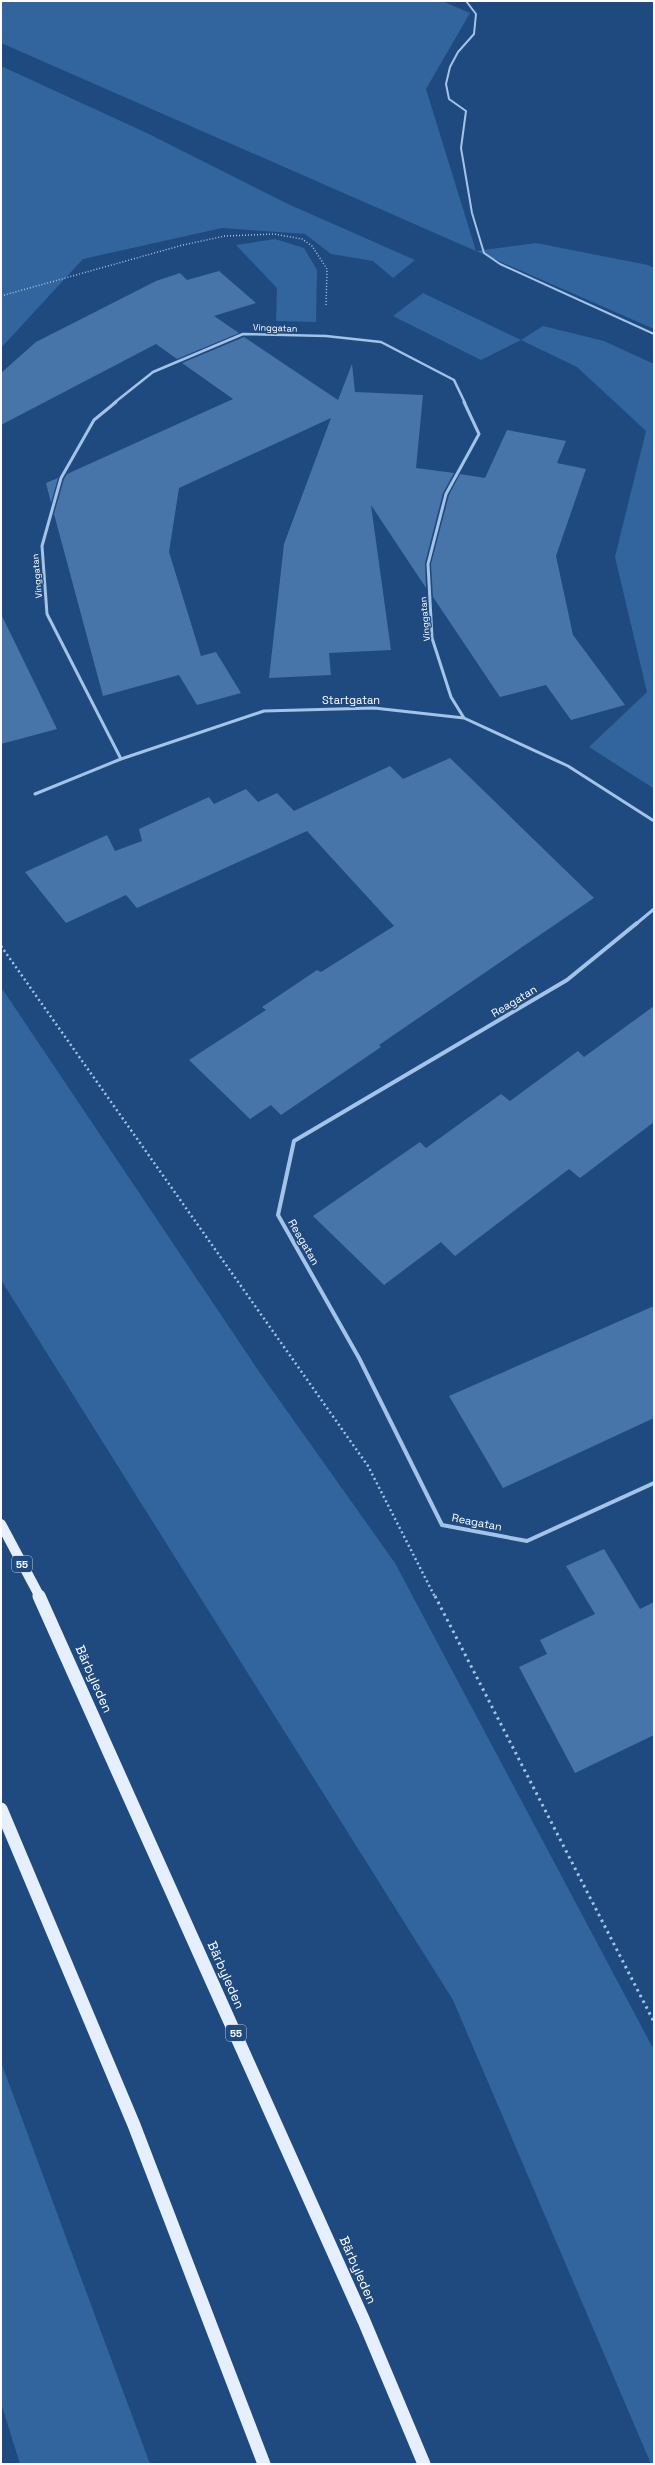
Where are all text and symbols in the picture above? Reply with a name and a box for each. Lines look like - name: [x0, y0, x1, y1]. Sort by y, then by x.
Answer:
- street label: Vinggatan: [253, 321, 297, 335]
- street label: Vinggatan: [29, 553, 45, 599]
- street label: Vinggatan: [417, 596, 433, 642]
- street label: Startgatan: [322, 693, 380, 707]
- street label: Reagatan: [489, 982, 539, 1020]
- street label: Reagatan: [285, 1217, 323, 1267]
- street label: Reagatan: [451, 1510, 503, 1534]
- road number: 55: [12, 1556, 32, 1572]
- street label: Bärbyleden: [72, 1643, 116, 1715]
- street label: Bärbyleden: [204, 1939, 248, 2011]
- road number: 55: [226, 2025, 246, 2041]
- street label: Bärbyleden: [336, 2234, 380, 2306]

